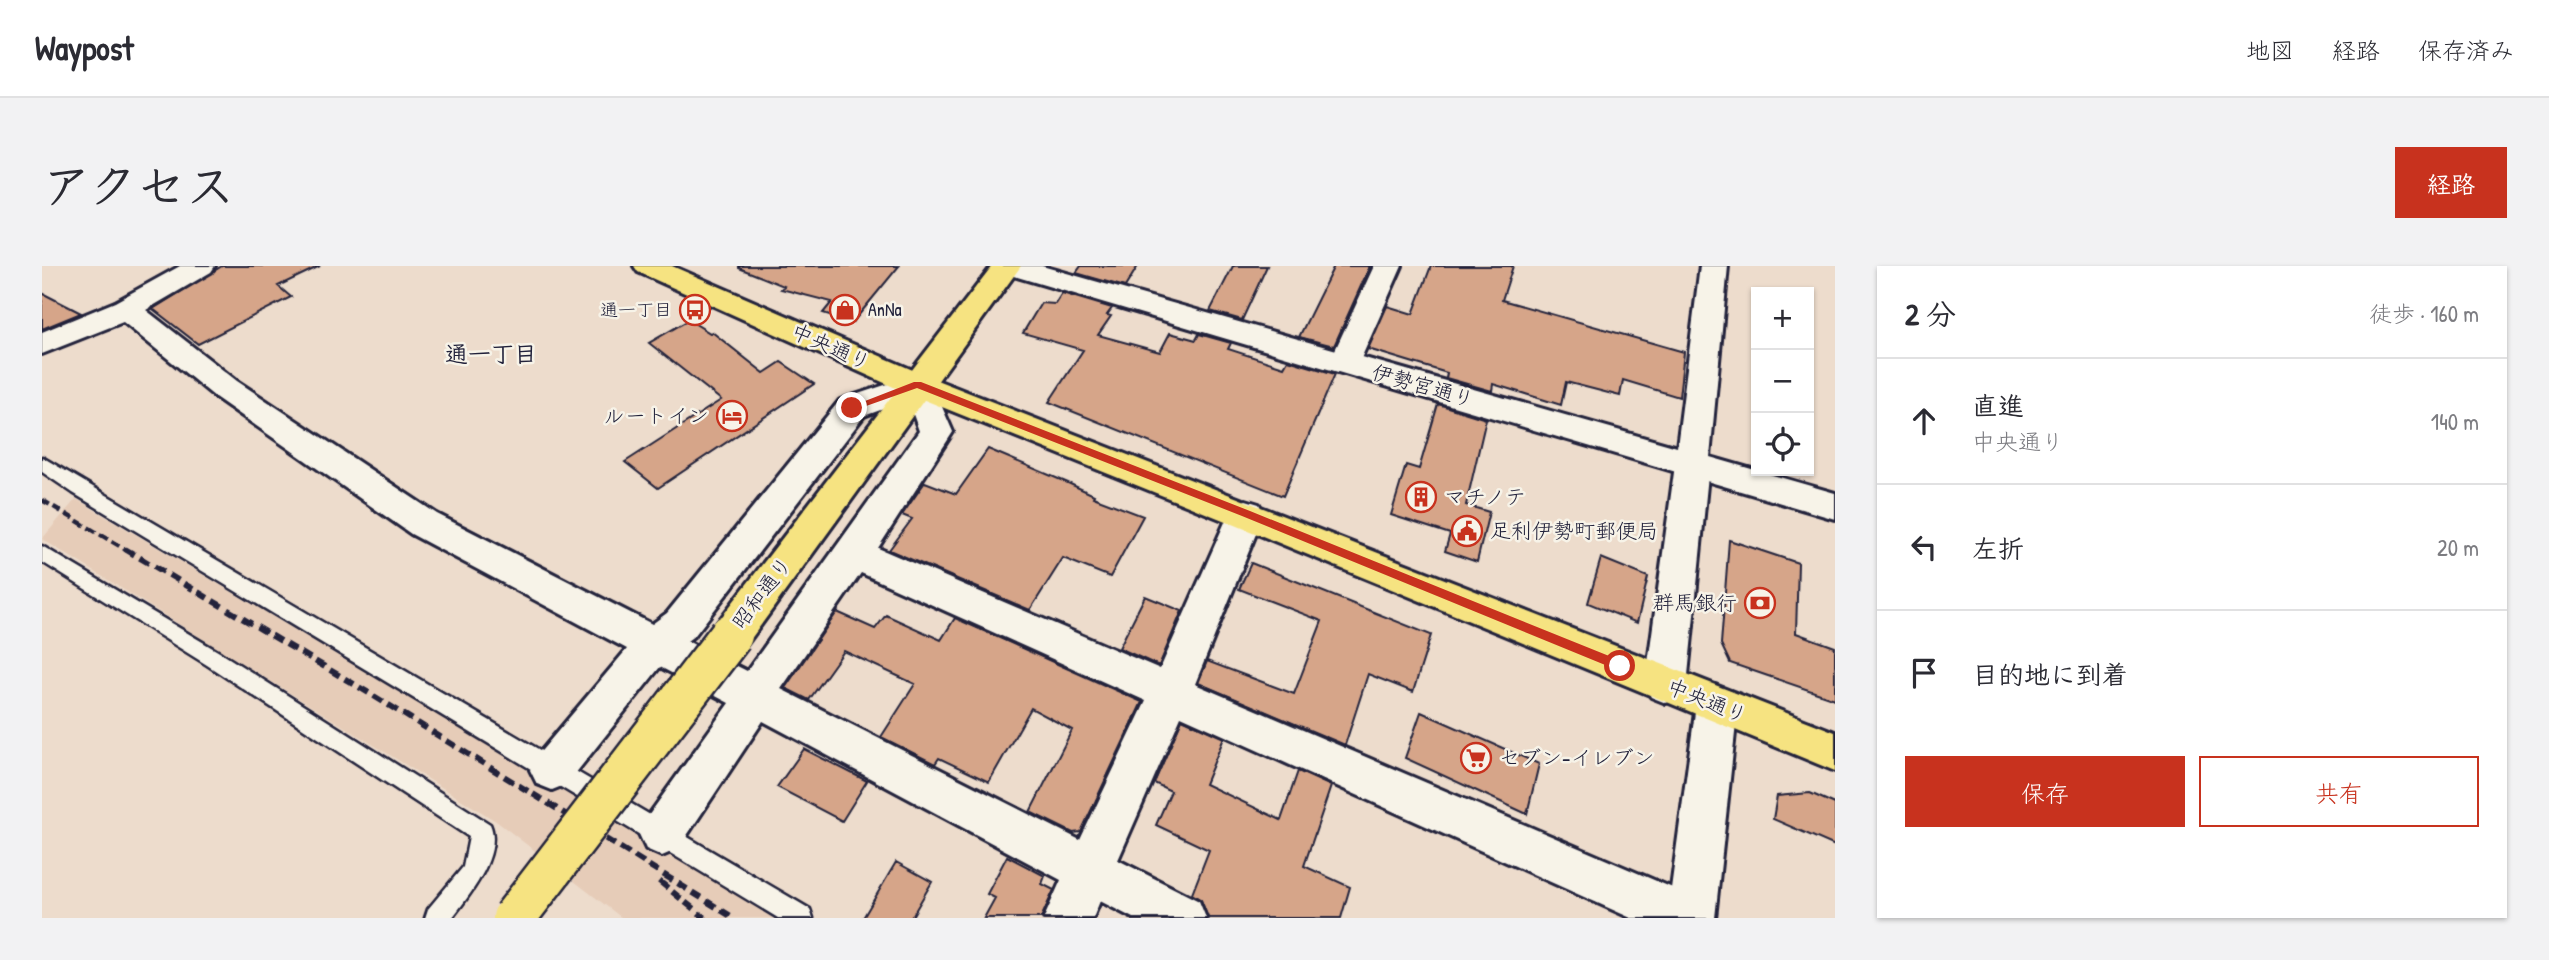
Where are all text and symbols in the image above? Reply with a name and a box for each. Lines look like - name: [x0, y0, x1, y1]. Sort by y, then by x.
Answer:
- text: Waypost: [35, 26, 134, 70]
- text: 地図: [2246, 34, 2294, 66]
- text: 経路: [2332, 34, 2380, 66]
- text: 保存済み: [2418, 34, 2514, 66]
- button: 経路: [2395, 147, 2507, 218]
- text: アクセス: [42, 152, 235, 218]
- map controls: [1751, 287, 1814, 476]
- button: +: [1751, 287, 1814, 350]
- bus stop icon: 通一丁目: [678, 293, 712, 327]
- shop icon: AnNa: [828, 293, 862, 327]
- text: 2 分: [1905, 294, 1956, 334]
- place label: 通一丁目: [600, 297, 672, 322]
- place label: AnNa: [868, 297, 902, 322]
- text: 徒歩 · 160 m: [2369, 298, 2479, 329]
- street label: 中央通り: [787, 316, 875, 377]
- district label: 通一丁目: [445, 338, 537, 369]
- button: −: [1751, 350, 1814, 413]
- street label: 伊勢宮通り: [1369, 357, 1478, 414]
- text: 直進: [1972, 388, 2024, 423]
- route end: [836, 392, 867, 423]
- hotel icon: ルートイン: [715, 399, 749, 433]
- place label: ルートイン: [603, 401, 709, 430]
- icon: ahead: [1905, 402, 1943, 440]
- text: 140 m: [2431, 406, 2479, 437]
- button: locate: [1751, 413, 1814, 476]
- text: 中央通り: [1972, 426, 2064, 457]
- building icon: マチノテ: [1404, 480, 1438, 514]
- place label: マチノテ: [1444, 482, 1526, 511]
- public building icon: 足利伊勢町郵便局: [1450, 514, 1484, 548]
- place label: 足利伊勢町郵便局: [1490, 516, 1658, 545]
- icon: left: [1905, 528, 1943, 566]
- text: 左折: [1972, 531, 2024, 566]
- text: 20 m: [2437, 532, 2479, 563]
- street label: 昭和通り: [725, 550, 798, 635]
- bank icon: 群馬銀行: [1743, 586, 1777, 620]
- place label: 群馬銀行: [1653, 588, 1737, 617]
- route start: [1604, 650, 1635, 681]
- icon: arrive: [1905, 654, 1943, 692]
- text: 目的地に到着: [1972, 657, 2128, 692]
- street label: 中央通り: [1663, 671, 1752, 730]
- supermarket icon: セブン-イレブン: [1459, 741, 1493, 775]
- place label: セブン-イレブン: [1499, 743, 1654, 772]
- button: 保存: [1905, 756, 2185, 827]
- button: 共有: [2199, 756, 2479, 827]

